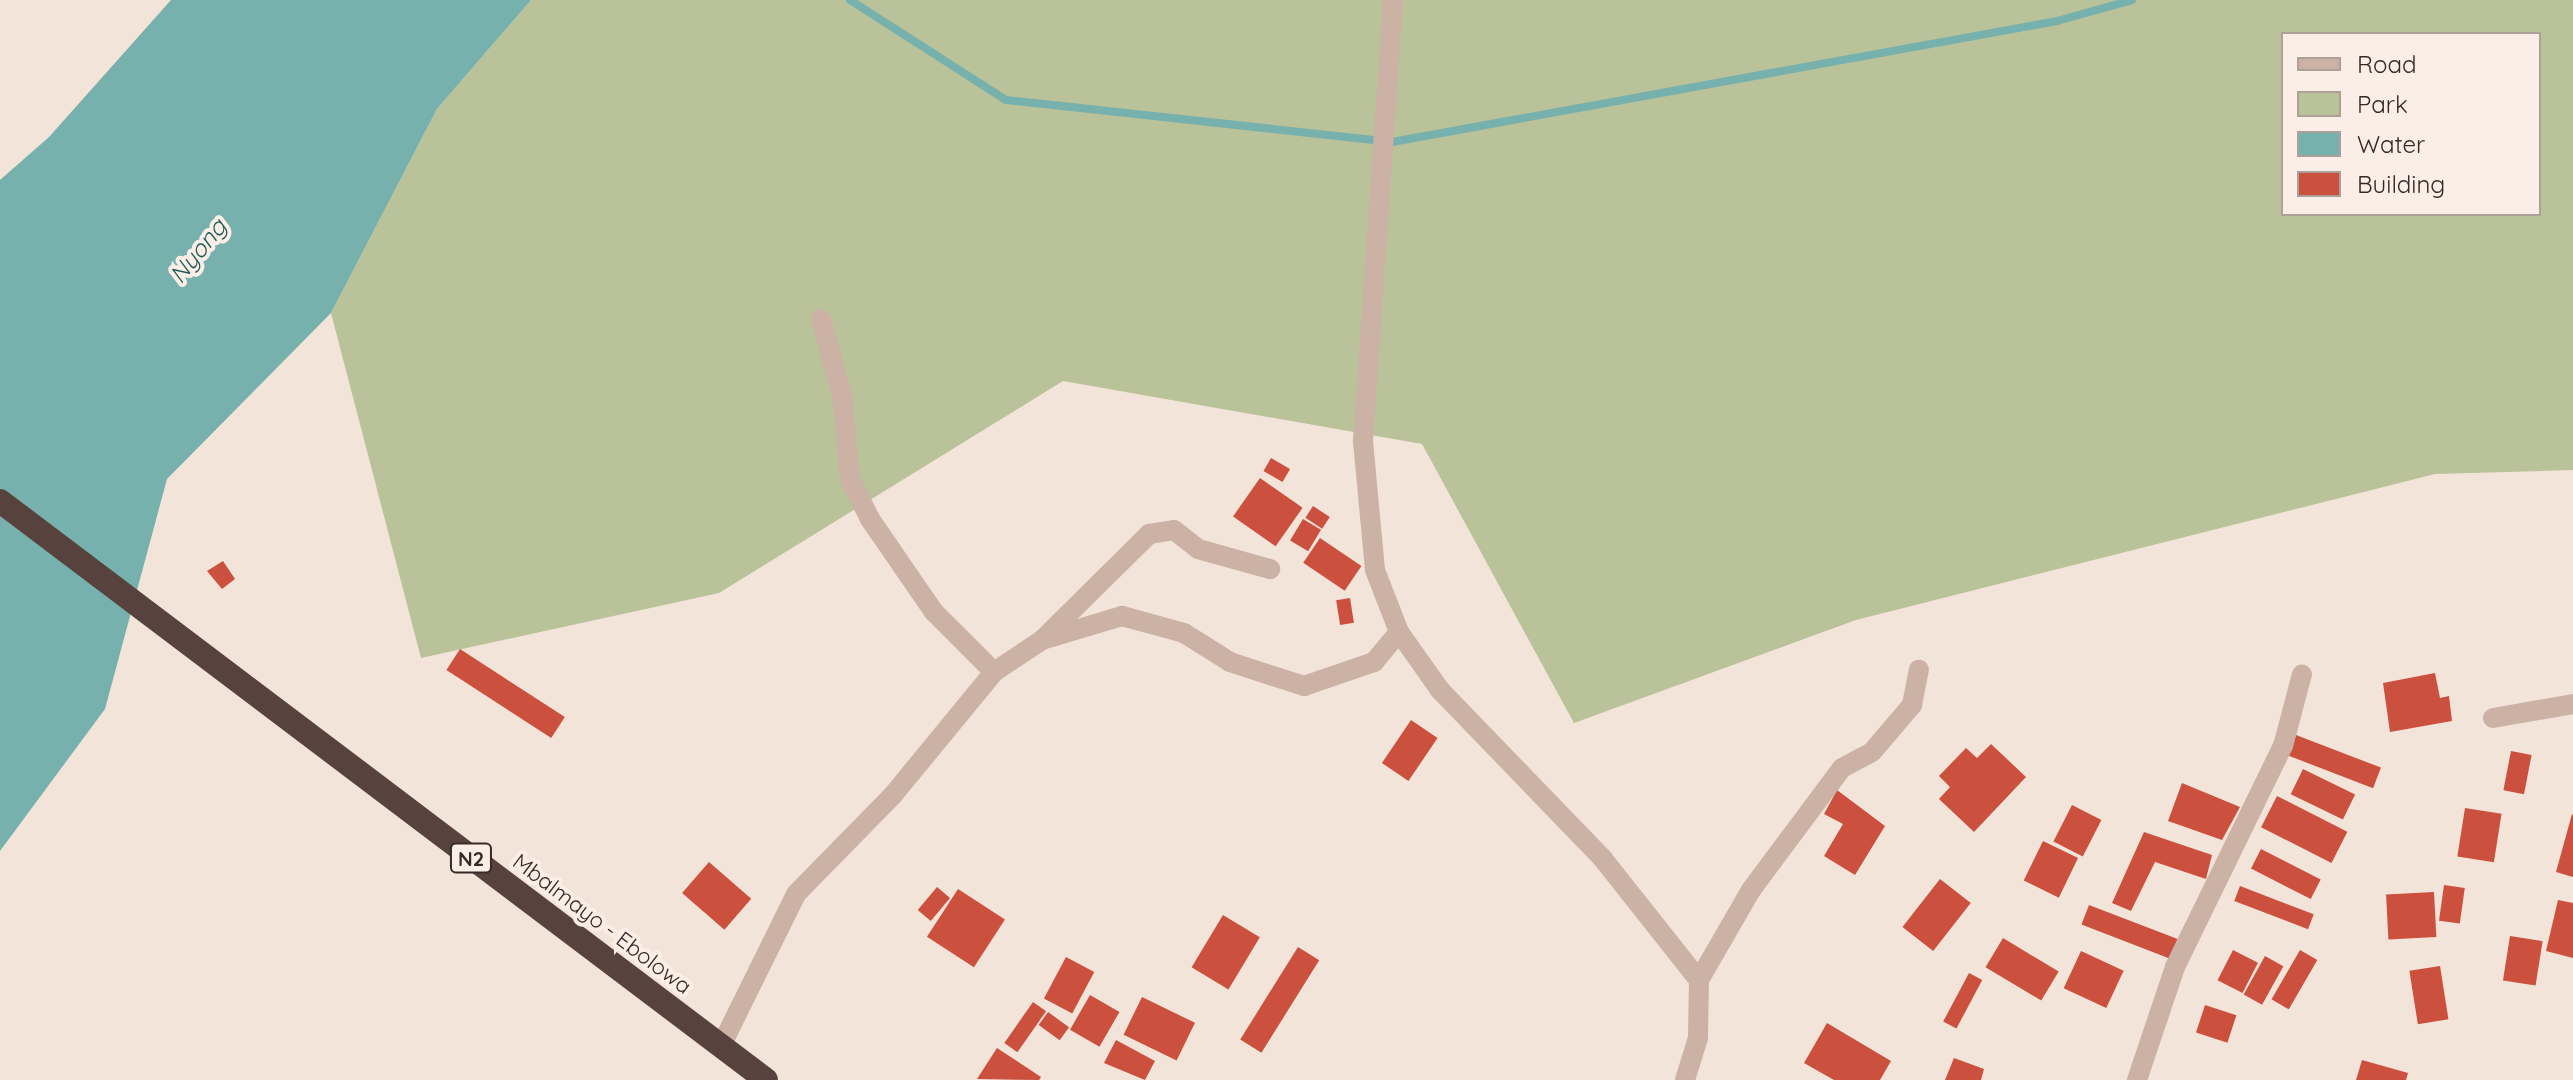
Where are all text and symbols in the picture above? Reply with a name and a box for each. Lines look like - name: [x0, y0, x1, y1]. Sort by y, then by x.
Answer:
- legend: [2281, 32, 2541, 216]
- text: Road: [2357, 49, 2417, 79]
- text: Park: [2357, 89, 2408, 119]
- text: Water: [2357, 129, 2425, 159]
- text: Building: [2357, 169, 2445, 199]
- water label: Nyong: [163, 213, 233, 289]
- road number: N2: [449, 842, 493, 874]
- street label: Mbalmayo - Ebolowa: [507, 848, 697, 1000]

